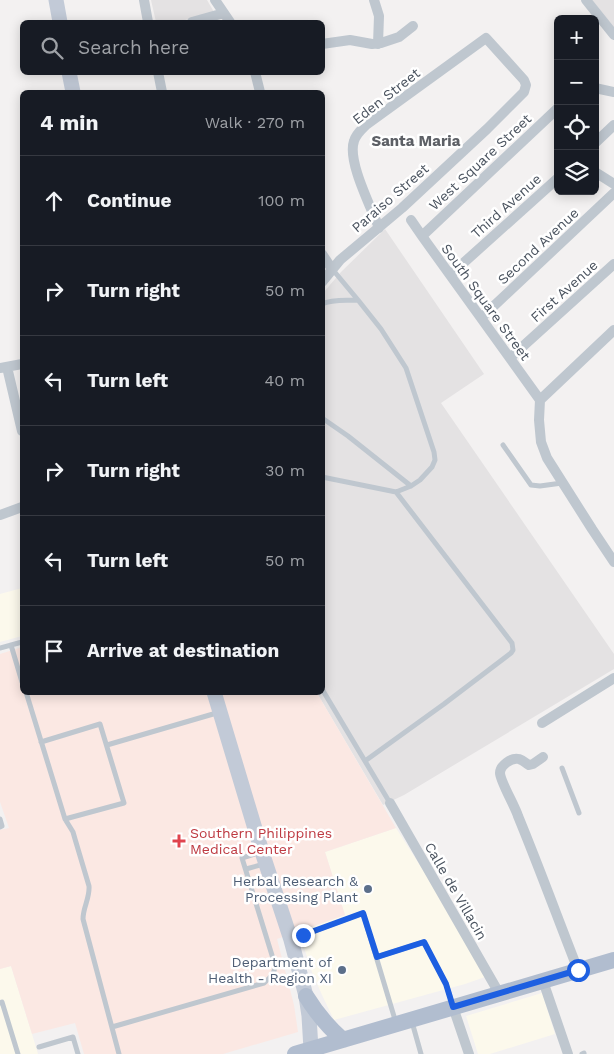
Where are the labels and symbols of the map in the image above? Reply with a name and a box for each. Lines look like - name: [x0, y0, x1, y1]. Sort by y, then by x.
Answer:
- street label: Eden Street: [349, 65, 423, 127]
- street label: West Square Street: [426, 110, 535, 214]
- district label: Santa Maria: [372, 132, 461, 150]
- street label: Paraiso Street: [348, 160, 432, 236]
- street label: Third Avenue: [468, 170, 544, 242]
- street label: Second Avenue: [494, 205, 582, 287]
- street label: South Square Street: [438, 241, 534, 363]
- street label: First Avenue: [527, 257, 601, 325]
- place label: Southern Philippines Medical Center: [190, 825, 332, 857]
- marker: Southern Philippines Medical Center: [172, 834, 186, 848]
- street label: Calle de Villacin: [422, 840, 490, 942]
- place label: Herbal Research & Processing Plant: [233, 873, 358, 905]
- marker: Herbal Research & Processing Plant: [362, 883, 374, 895]
- route end: [292, 924, 315, 947]
- place label: Department of Health - Region XI: [208, 954, 332, 986]
- route start: [567, 959, 590, 982]
- marker: Department of Health - Region XI: [336, 964, 348, 976]

